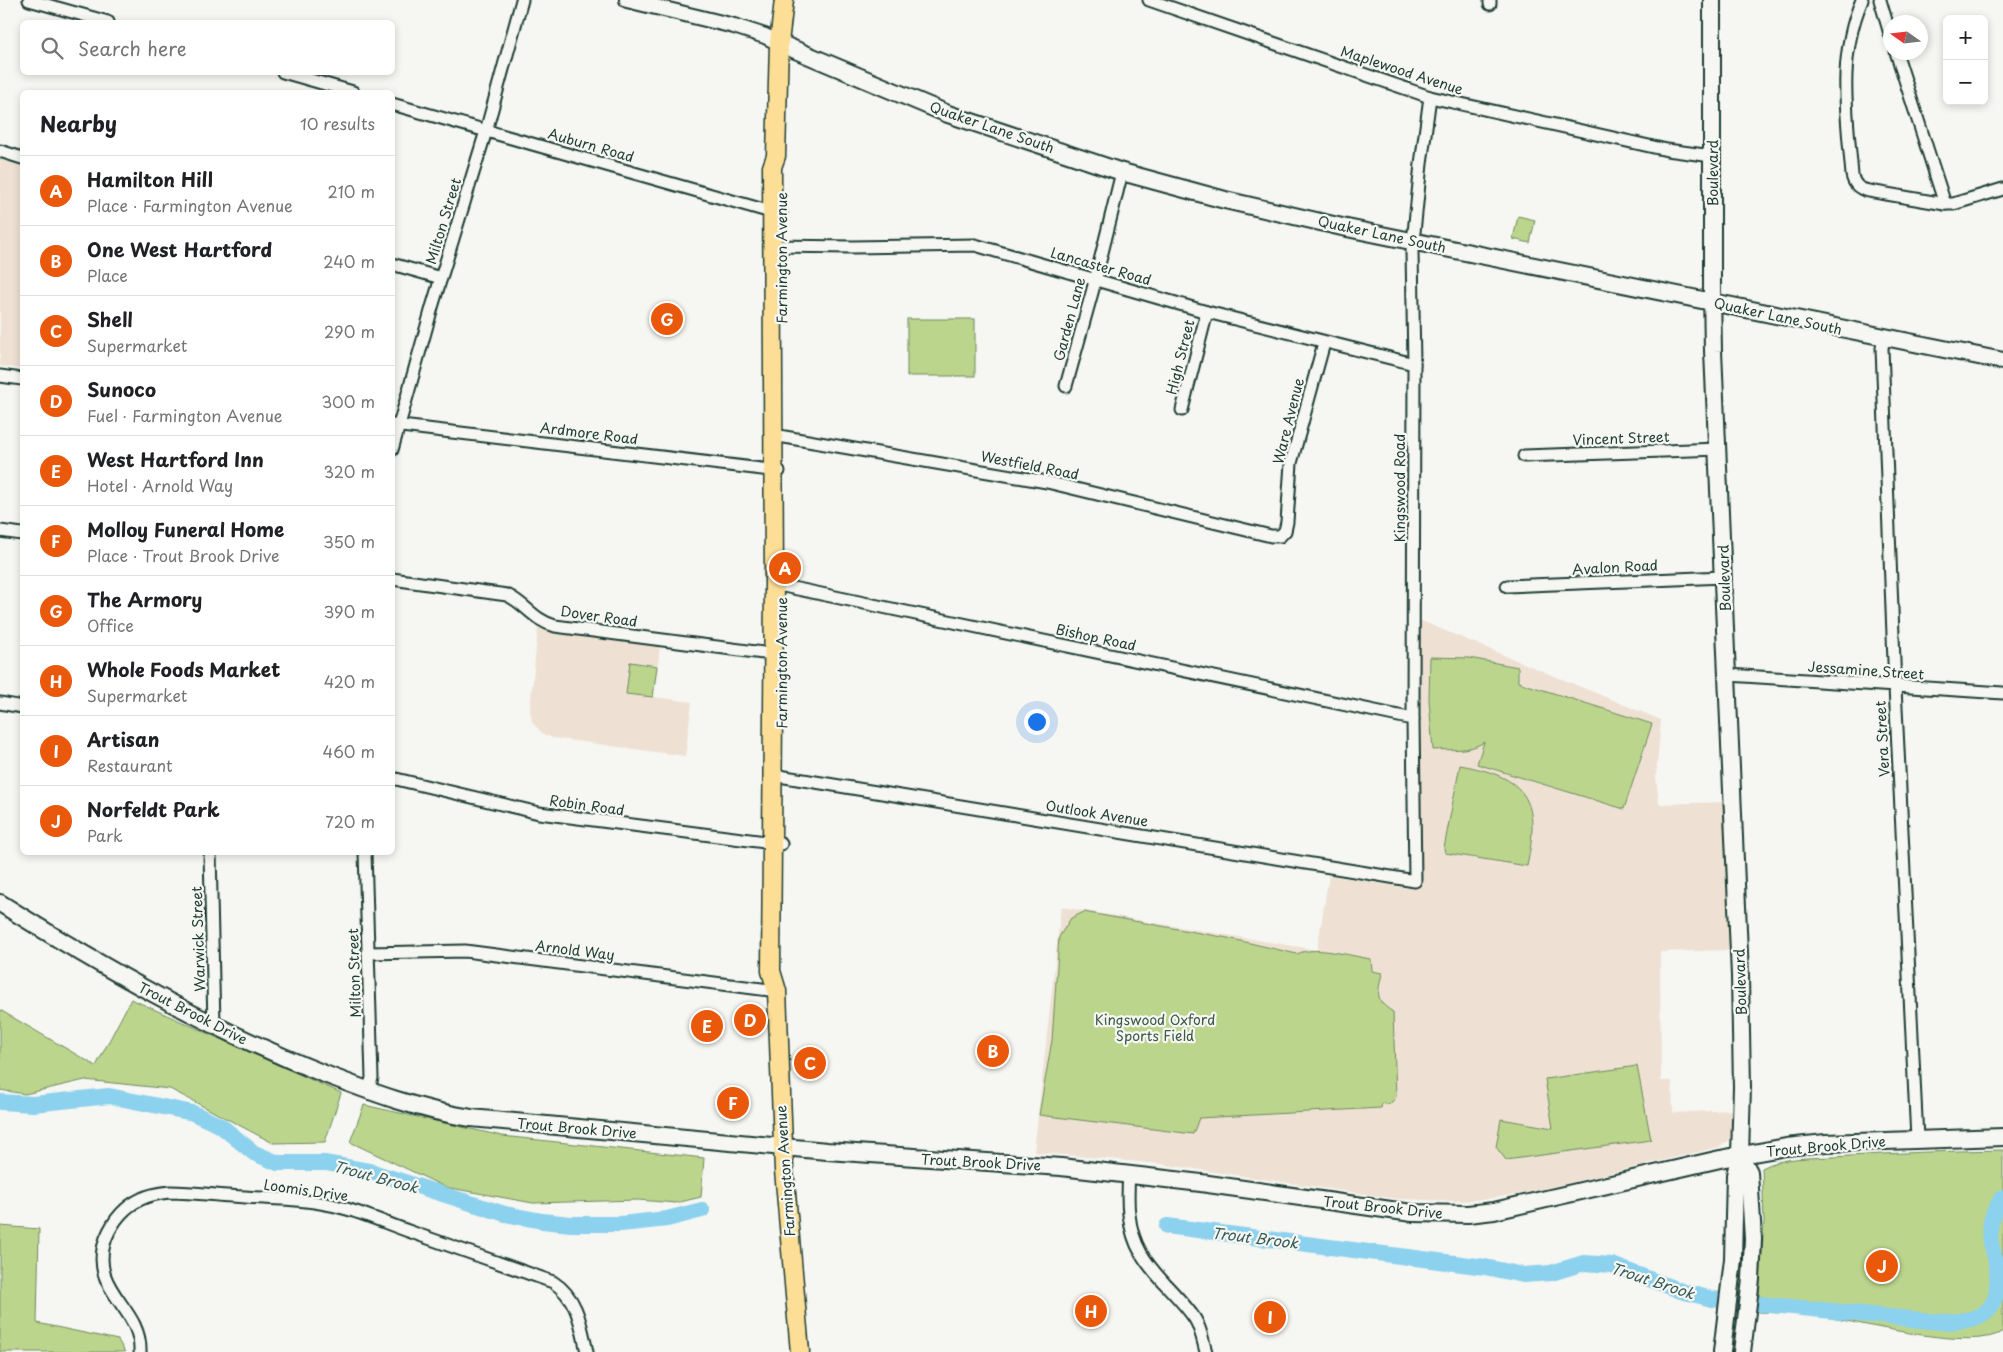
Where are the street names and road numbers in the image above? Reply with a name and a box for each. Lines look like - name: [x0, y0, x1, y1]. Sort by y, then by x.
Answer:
- street label: Maplewood Avenue: [1338, 40, 1466, 100]
- street label: Quaker Lane South: [927, 96, 1057, 158]
- street label: Auburn Road: [546, 123, 636, 167]
- street label: Boulevard: [1702, 139, 1723, 206]
- street label: Milton Street: [420, 175, 466, 267]
- street label: Farmington Avenue: [771, 192, 792, 324]
- street label: Quaker Lane South: [1316, 210, 1448, 258]
- street label: Lancaster Road: [1048, 242, 1154, 290]
- street label: Garden Lane: [1048, 275, 1090, 363]
- street label: Quaker Lane South: [1712, 292, 1844, 340]
- street label: High Street: [1161, 317, 1200, 397]
- street label: Ware Avenue: [1267, 375, 1309, 466]
- street label: Ardmore Road: [539, 417, 639, 449]
- street label: Vincent Street: [1572, 426, 1670, 450]
- street label: Kingswood Road: [1389, 434, 1410, 542]
- street label: Westfield Road: [979, 445, 1081, 485]
- street label: Boulevard: [1712, 544, 1736, 612]
- street label: Avalon Road: [1572, 554, 1658, 580]
- street label: Farmington Avenue: [771, 597, 792, 729]
- street label: Dover Road: [559, 600, 639, 632]
- street label: Bishop Road: [1054, 618, 1138, 656]
- street label: Jessamine Street: [1807, 655, 1925, 685]
- street label: Vera Street: [1870, 700, 1894, 778]
- street label: Robin Road: [548, 789, 626, 821]
- street label: Outlook Avenue: [1044, 795, 1150, 832]
- street label: Warwick Street: [186, 886, 210, 992]
- street label: Milton Street: [342, 928, 366, 1018]
- street label: Arnold Way: [534, 935, 616, 965]
- street label: Boulevard: [1728, 948, 1752, 1016]
- street label: Trout Brook Drive: [135, 976, 251, 1050]
- street label: Farmington Avenue: [770, 1104, 800, 1237]
- street label: Trout Brook Drive: [516, 1112, 638, 1144]
- street label: Trout Brook Drive: [1765, 1130, 1887, 1162]
- street label: Trout Brook Drive: [921, 1148, 1041, 1176]
- street label: Loomis Drive: [262, 1174, 350, 1206]
- street label: Trout Brook Drive: [1322, 1190, 1444, 1224]

